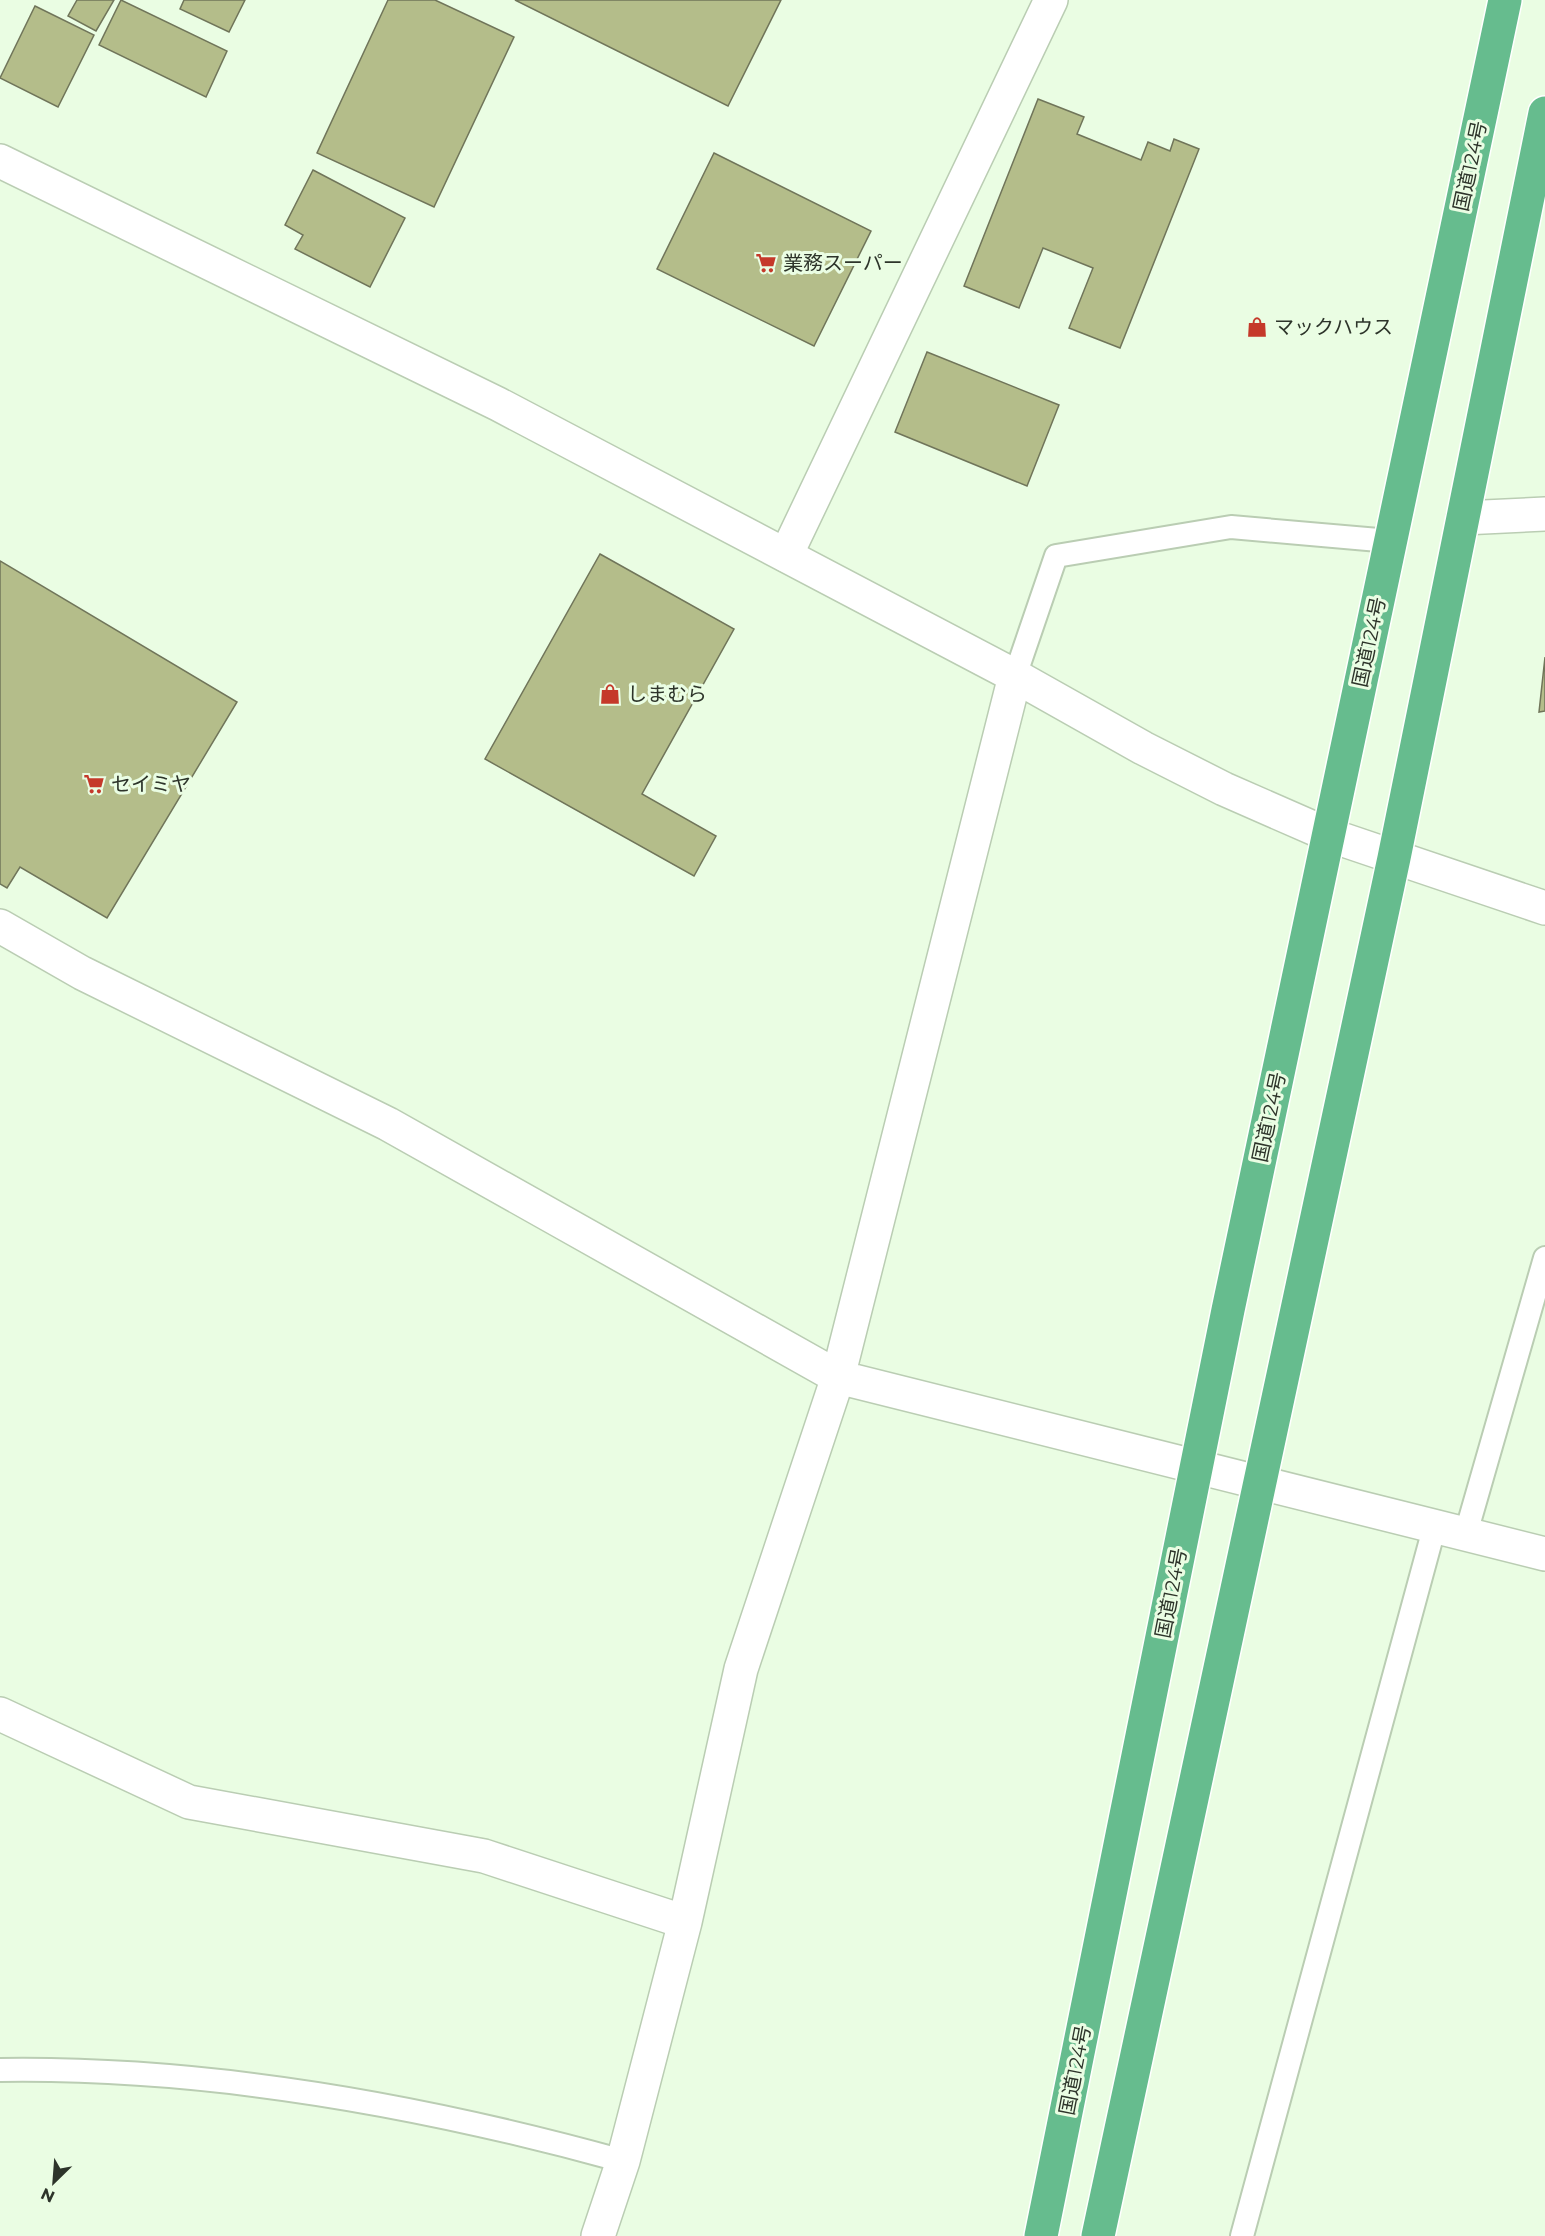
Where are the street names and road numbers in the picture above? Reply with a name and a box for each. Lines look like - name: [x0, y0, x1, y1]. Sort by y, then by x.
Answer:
- street label: 国道124号: [1449, 119, 1491, 213]
- street label: 国道124号: [1348, 595, 1390, 689]
- street label: 国道124号: [1248, 1070, 1290, 1164]
- street label: 国道124号: [1151, 1546, 1191, 1640]
- street label: 国道124号: [1055, 2023, 1095, 2117]

